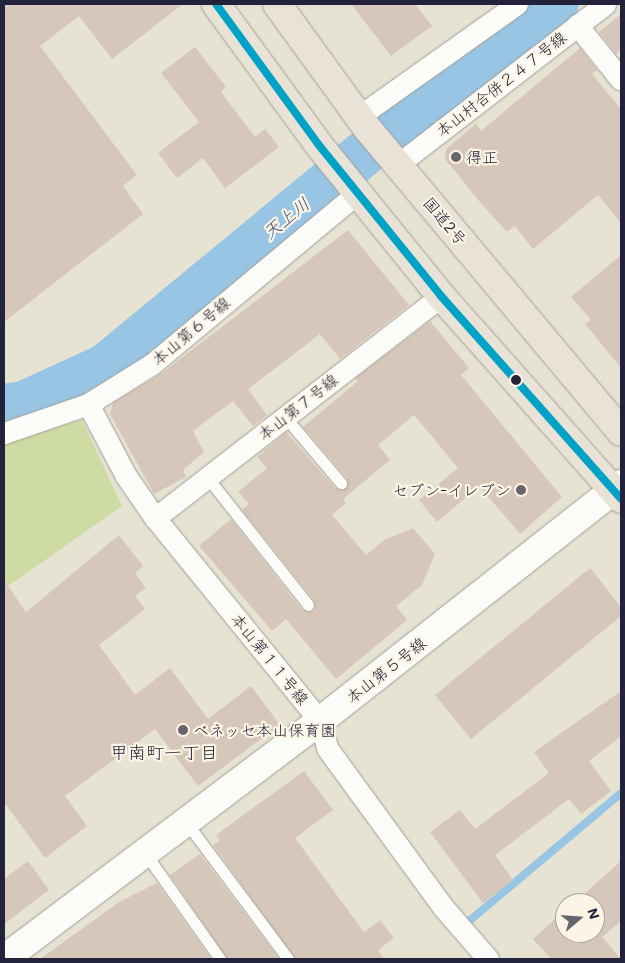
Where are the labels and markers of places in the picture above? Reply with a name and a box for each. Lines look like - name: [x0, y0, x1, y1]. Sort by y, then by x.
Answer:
- place label: 得正: [466, 147, 498, 167]
- marker: 得正: [450, 151, 462, 163]
- unlabelled marker: [511, 375, 521, 385]
- place label: セブン-イレブン: [392, 480, 511, 500]
- marker: セブン-イレブン: [515, 484, 527, 496]
- place label: ベネッセ本山保育園: [193, 720, 337, 740]
- marker: ベネッセ本山保育園: [177, 724, 189, 736]

